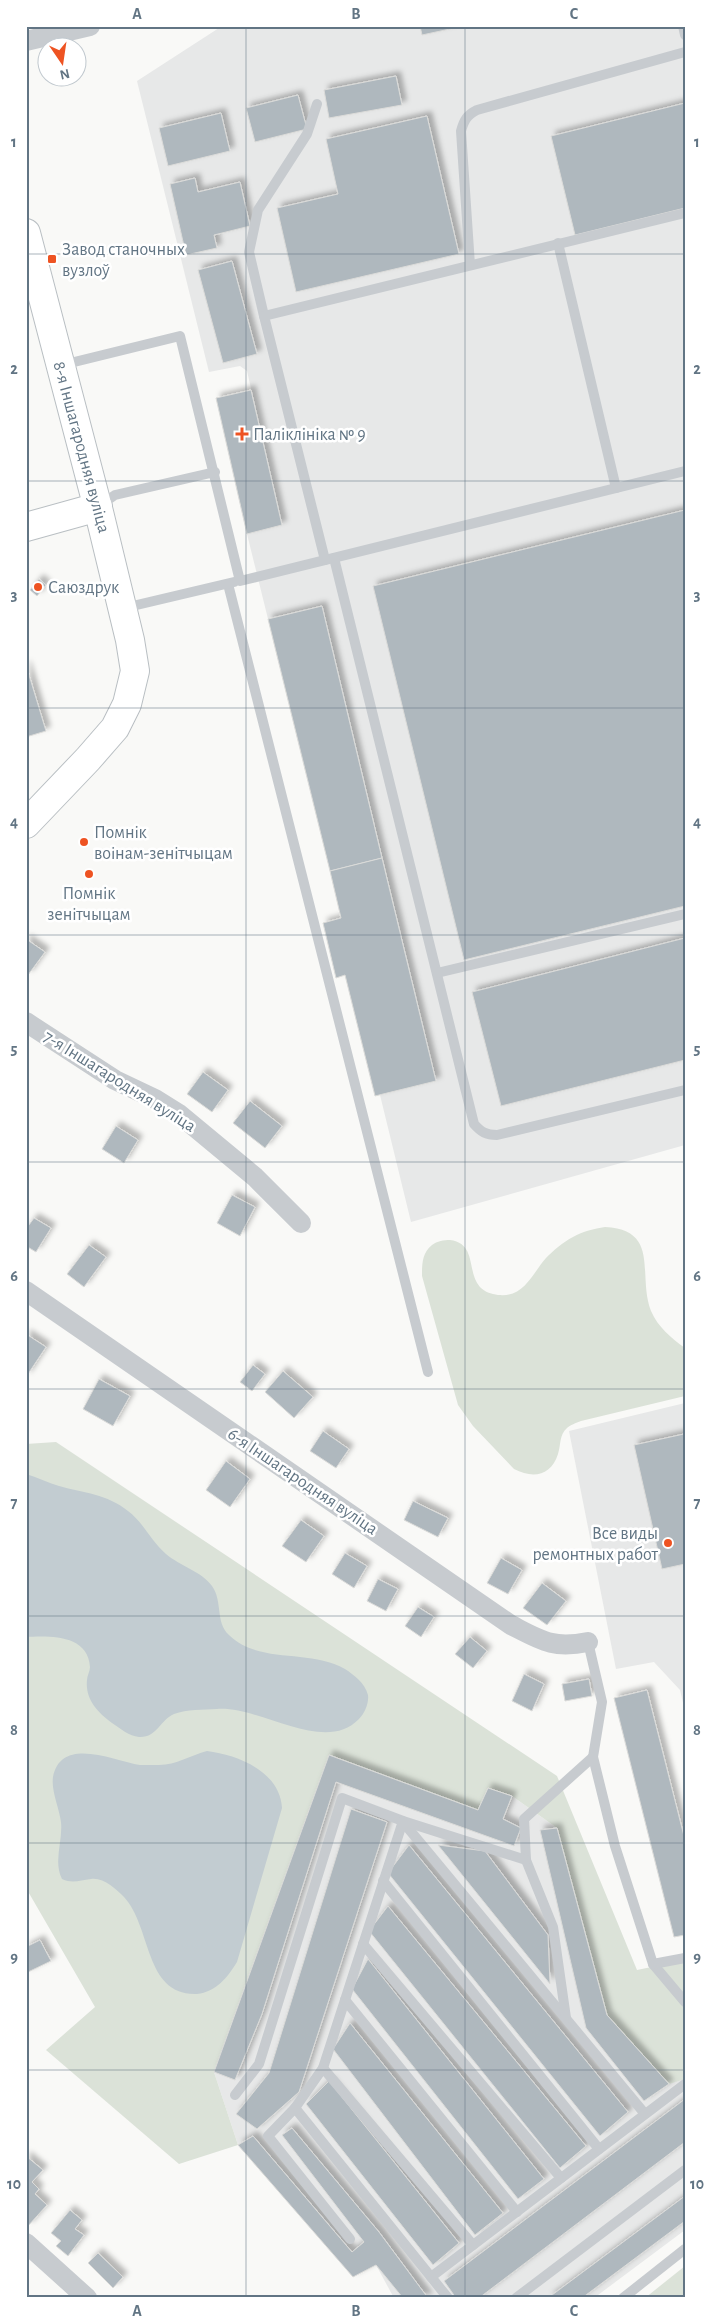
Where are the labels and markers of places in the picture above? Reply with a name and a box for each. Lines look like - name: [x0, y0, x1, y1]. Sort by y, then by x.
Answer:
- place label: Завод станочных вузлоў: [62, 241, 185, 280]
- marker: Завод станочных вузлоў: [46, 253, 58, 265]
- place label: Паліклініка № 9: [253, 426, 366, 444]
- marker: Паліклініка № 9: [235, 427, 249, 441]
- place label: Саюздрук: [48, 579, 120, 597]
- marker: Саюздрук: [32, 581, 44, 593]
- place label: Помнік воінам-зенітчыцам: [94, 824, 233, 863]
- marker: Помнік воінам-зенітчыцам: [78, 836, 90, 848]
- marker: Помнік зенітчыцам: [83, 868, 95, 880]
- place label: Помнік зенітчыцам: [47, 885, 131, 924]
- place label: Все виды ремонтных работ: [532, 1525, 659, 1564]
- marker: Все виды ремонтных работ: [662, 1537, 674, 1549]

